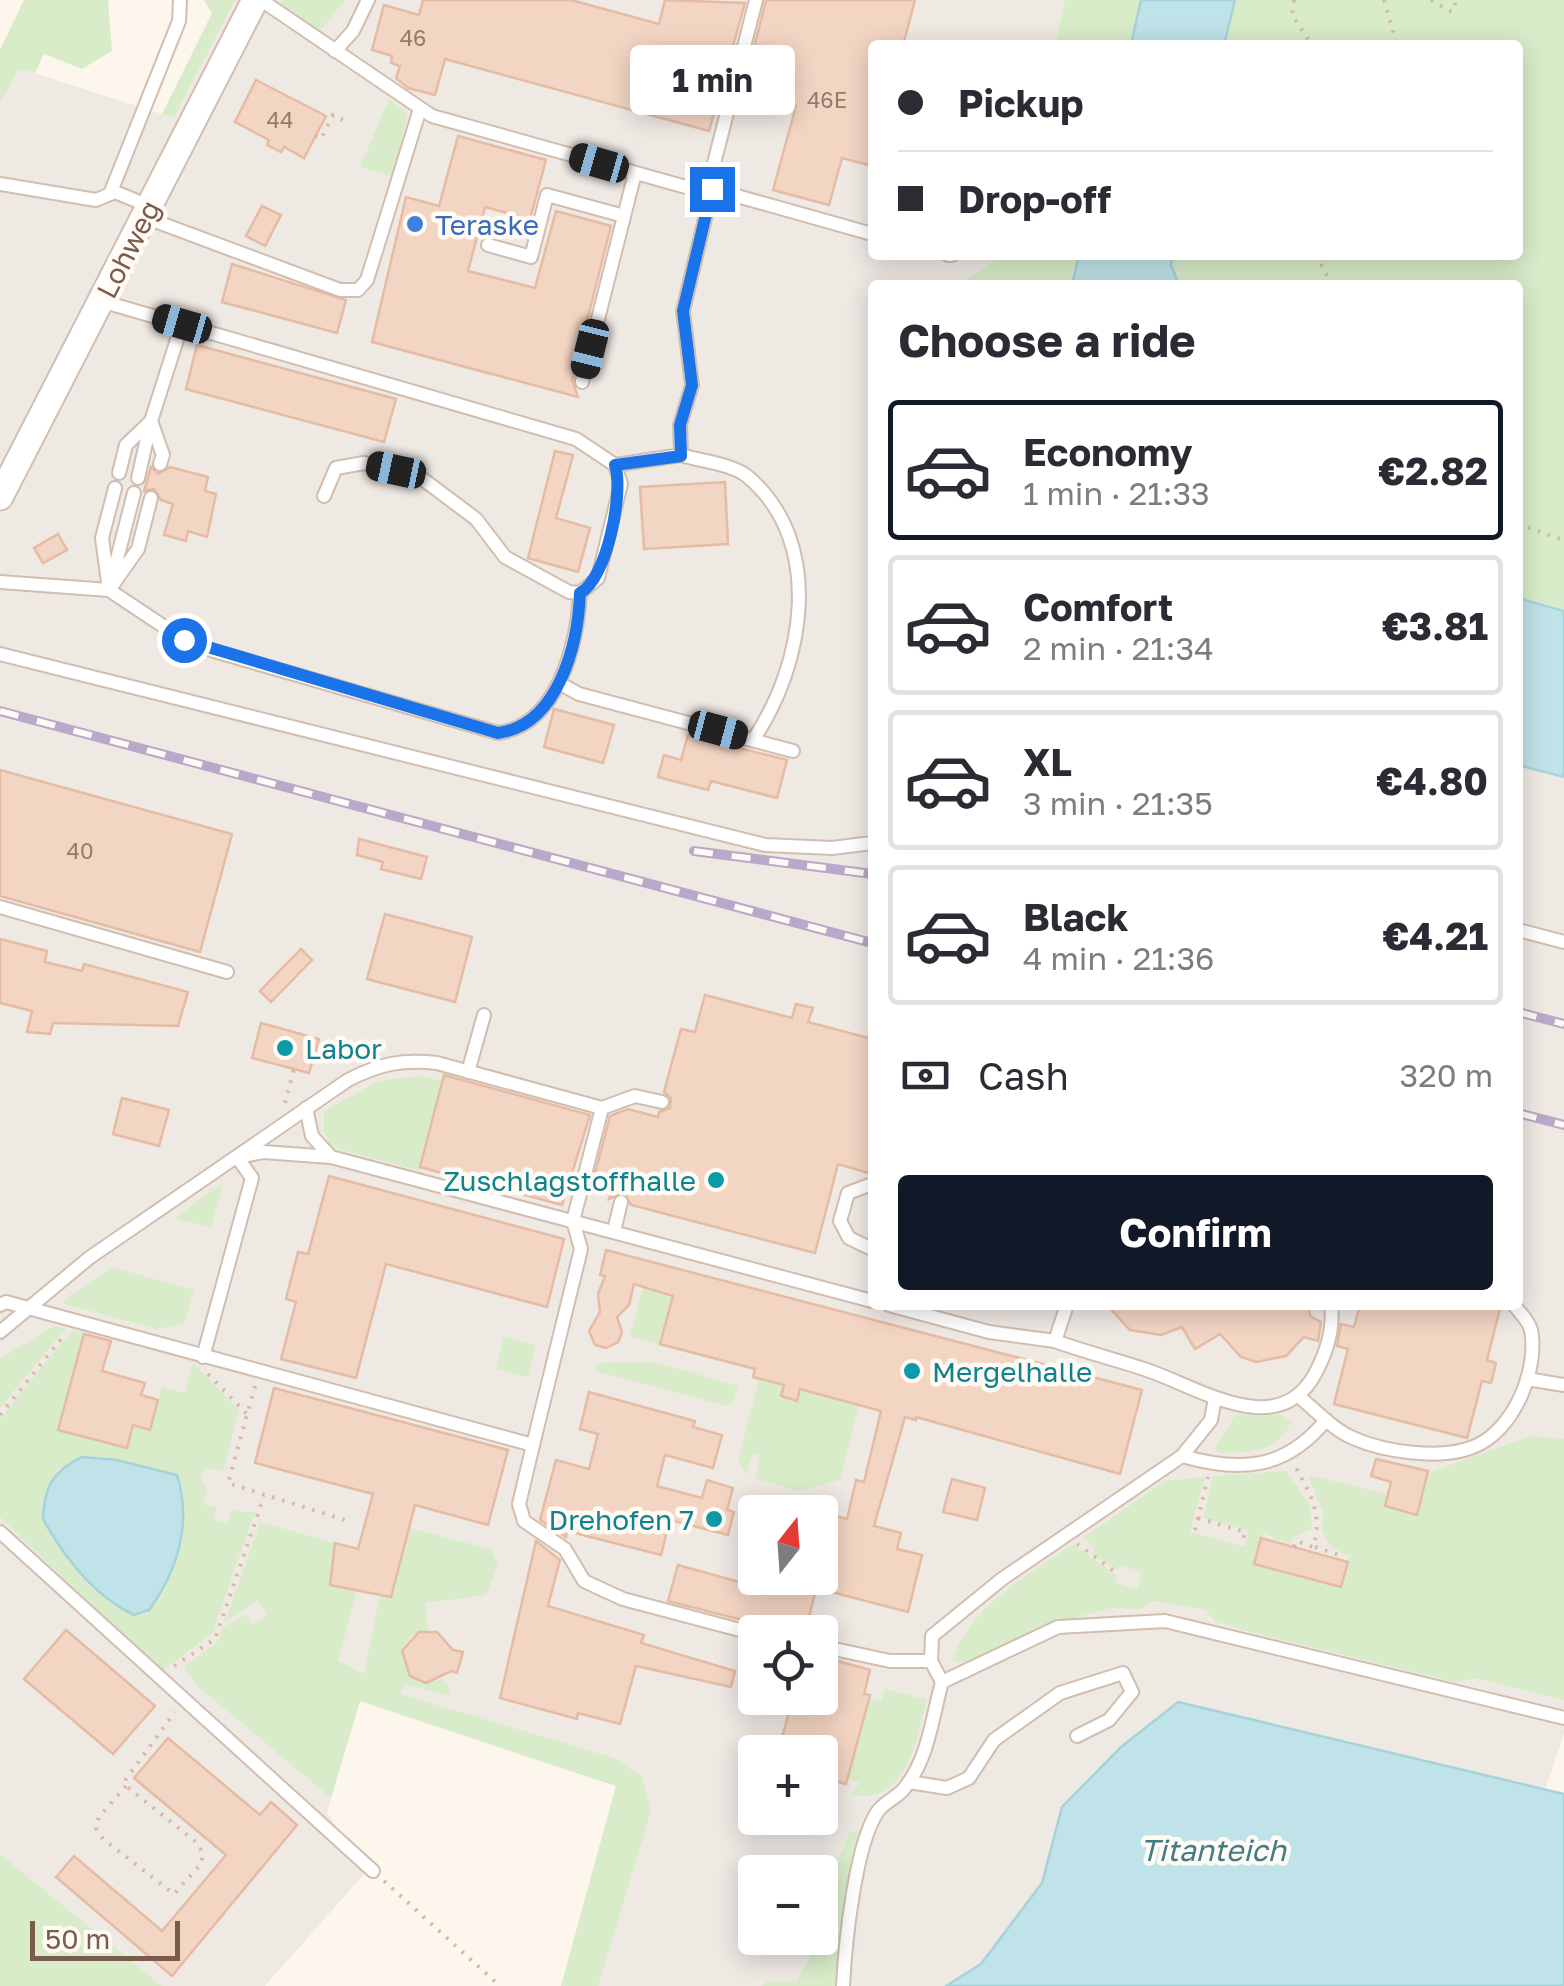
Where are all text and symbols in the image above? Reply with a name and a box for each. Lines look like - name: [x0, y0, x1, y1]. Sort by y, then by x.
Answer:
- house number: 46: [400, 24, 426, 51]
- callout: 1 min: [630, 44, 794, 114]
- text: 1 min: [672, 61, 753, 99]
- text: Pickup: [958, 80, 1084, 125]
- house number: 46E: [807, 86, 847, 113]
- house number: 44: [267, 106, 293, 133]
- car: [566, 140, 632, 186]
- route end: [690, 167, 735, 212]
- text: Drop-off: [958, 176, 1111, 221]
- street label: Lohweg: [89, 195, 167, 303]
- place label: Teraske: [435, 208, 539, 241]
- marker: Teraske: [404, 213, 426, 235]
- car: [149, 301, 215, 347]
- text: Choose a ride: [898, 313, 1196, 367]
- car: [568, 316, 612, 382]
- icon: car: [903, 425, 993, 515]
- text: Economy: [1023, 429, 1192, 474]
- text: €2.82: [1378, 448, 1488, 493]
- car: [364, 449, 428, 491]
- text: 1 min · 21:33: [1023, 474, 1210, 512]
- icon: car: [903, 580, 993, 670]
- text: Comfort: [1023, 584, 1173, 629]
- text: €3.81: [1382, 603, 1488, 648]
- route start: [162, 618, 207, 663]
- text: 2 min · 21:34: [1023, 629, 1214, 667]
- car: [685, 708, 751, 752]
- icon: car: [903, 735, 993, 825]
- text: XL: [1023, 739, 1072, 784]
- text: €4.80: [1376, 758, 1488, 803]
- text: 3 min · 21:35: [1023, 784, 1213, 822]
- house number: 40: [66, 837, 94, 864]
- icon: car: [903, 890, 993, 980]
- text: Black: [1023, 894, 1128, 939]
- text: €4.21: [1383, 913, 1488, 958]
- text: 4 min · 21:36: [1023, 939, 1214, 977]
- place label: Labor: [305, 1032, 382, 1065]
- marker: Labor: [274, 1037, 296, 1059]
- icon: cash: [898, 1048, 953, 1103]
- text: Cash: [978, 1053, 1069, 1098]
- text: 320 m: [1400, 1056, 1493, 1094]
- place label: Zuschlagstoffhalle: [443, 1164, 696, 1197]
- marker: Zuschlagstoffhalle: [705, 1169, 727, 1191]
- button: Confirm: [898, 1175, 1493, 1290]
- place label: Mergelhalle: [932, 1355, 1092, 1388]
- marker: Mergelhalle: [901, 1360, 923, 1382]
- north arrow: [738, 1495, 838, 1595]
- map controls: [738, 1495, 838, 1955]
- place label: Drehofen 7: [549, 1503, 694, 1536]
- marker: Drehofen 7: [703, 1508, 725, 1530]
- button: locate: [738, 1615, 838, 1715]
- button: +: [738, 1735, 838, 1835]
- water label: Titanteich: [1140, 1832, 1288, 1868]
- button: −: [738, 1855, 838, 1955]
- scale bar: [30, 1916, 180, 1960]
- text: 50 m: [45, 1922, 110, 1955]

